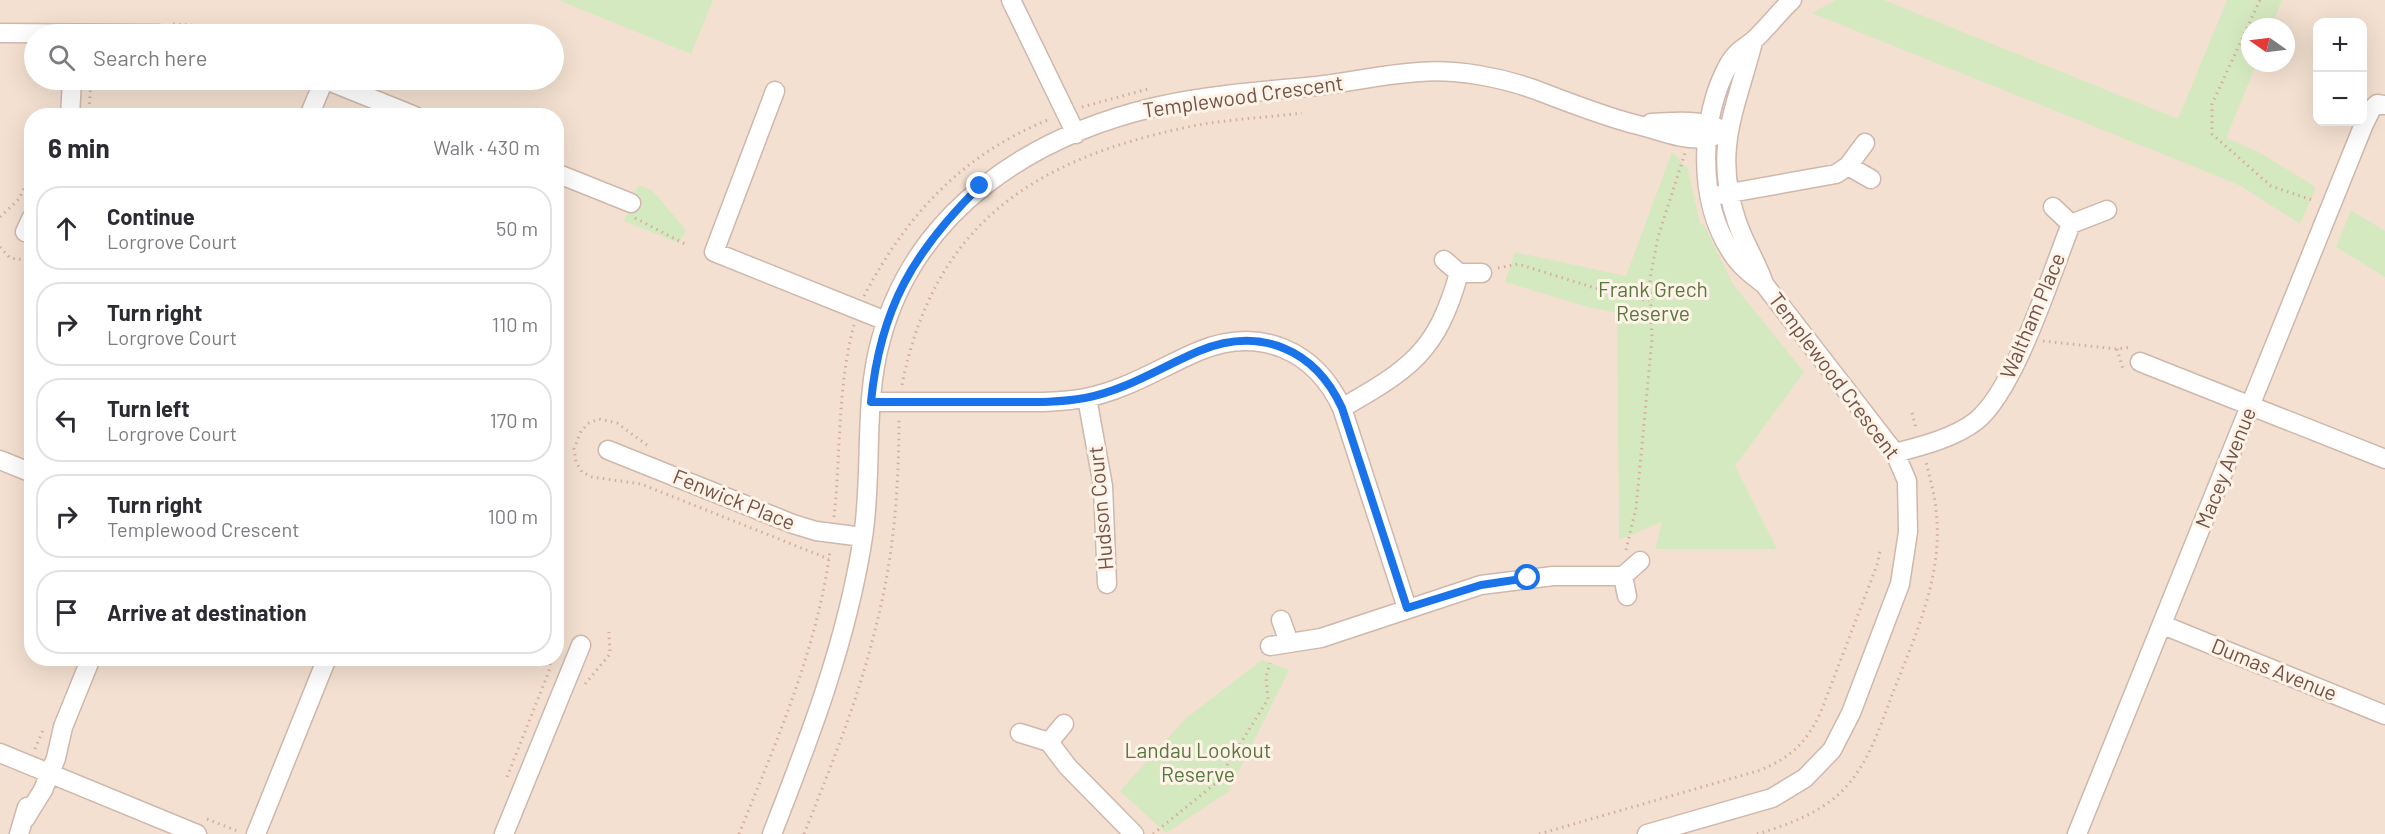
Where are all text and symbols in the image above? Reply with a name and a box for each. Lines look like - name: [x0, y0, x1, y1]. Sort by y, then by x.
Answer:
- north arrow: [2241, 18, 2295, 72]
- map controls: [2313, 18, 2367, 126]
- button: +: [2313, 18, 2367, 72]
- search box: [24, 24, 564, 90]
- icon: search: [45, 41, 78, 74]
- text: Search here: [93, 44, 207, 70]
- street label: Templewood Crescent: [1141, 69, 1345, 122]
- button: −: [2313, 72, 2367, 126]
- text: 6 min: [48, 132, 110, 163]
- text: Walk · 430 m: [433, 135, 540, 159]
- route end: [966, 172, 992, 198]
- text: Continue: [107, 203, 195, 229]
- icon: ahead: [50, 212, 83, 245]
- text: 50 m: [496, 216, 538, 240]
- text: Lorgrove Court: [107, 229, 237, 253]
- street label: Waltham Place: [1994, 249, 2069, 382]
- park label: Frank Grech Reserve: [1598, 276, 1708, 325]
- street label: Templewood Crescent: [1764, 287, 1906, 463]
- text: Turn right: [107, 299, 202, 325]
- icon: right: [50, 308, 83, 341]
- text: 110 m: [492, 312, 538, 336]
- text: Lorgrove Court: [107, 325, 237, 349]
- text: Turn left: [107, 395, 190, 421]
- street label: Macey Avenue: [2189, 403, 2260, 532]
- icon: left: [50, 404, 83, 437]
- text: 170 m: [490, 408, 538, 432]
- text: Lorgrove Court: [107, 421, 237, 445]
- street label: Hudson Court: [1082, 445, 1117, 571]
- street label: Fenwick Place: [670, 463, 799, 534]
- text: Turn right: [107, 491, 202, 517]
- icon: right: [50, 500, 83, 533]
- text: 100 m: [488, 504, 538, 528]
- text: Templewood Crescent: [107, 517, 300, 541]
- route start: [1514, 564, 1540, 590]
- icon: arrive: [50, 596, 83, 629]
- text: Arrive at destination: [107, 599, 306, 625]
- street label: Dumas Avenue: [2208, 632, 2341, 705]
- park label: Landau Lookout Reserve: [1125, 737, 1271, 786]

